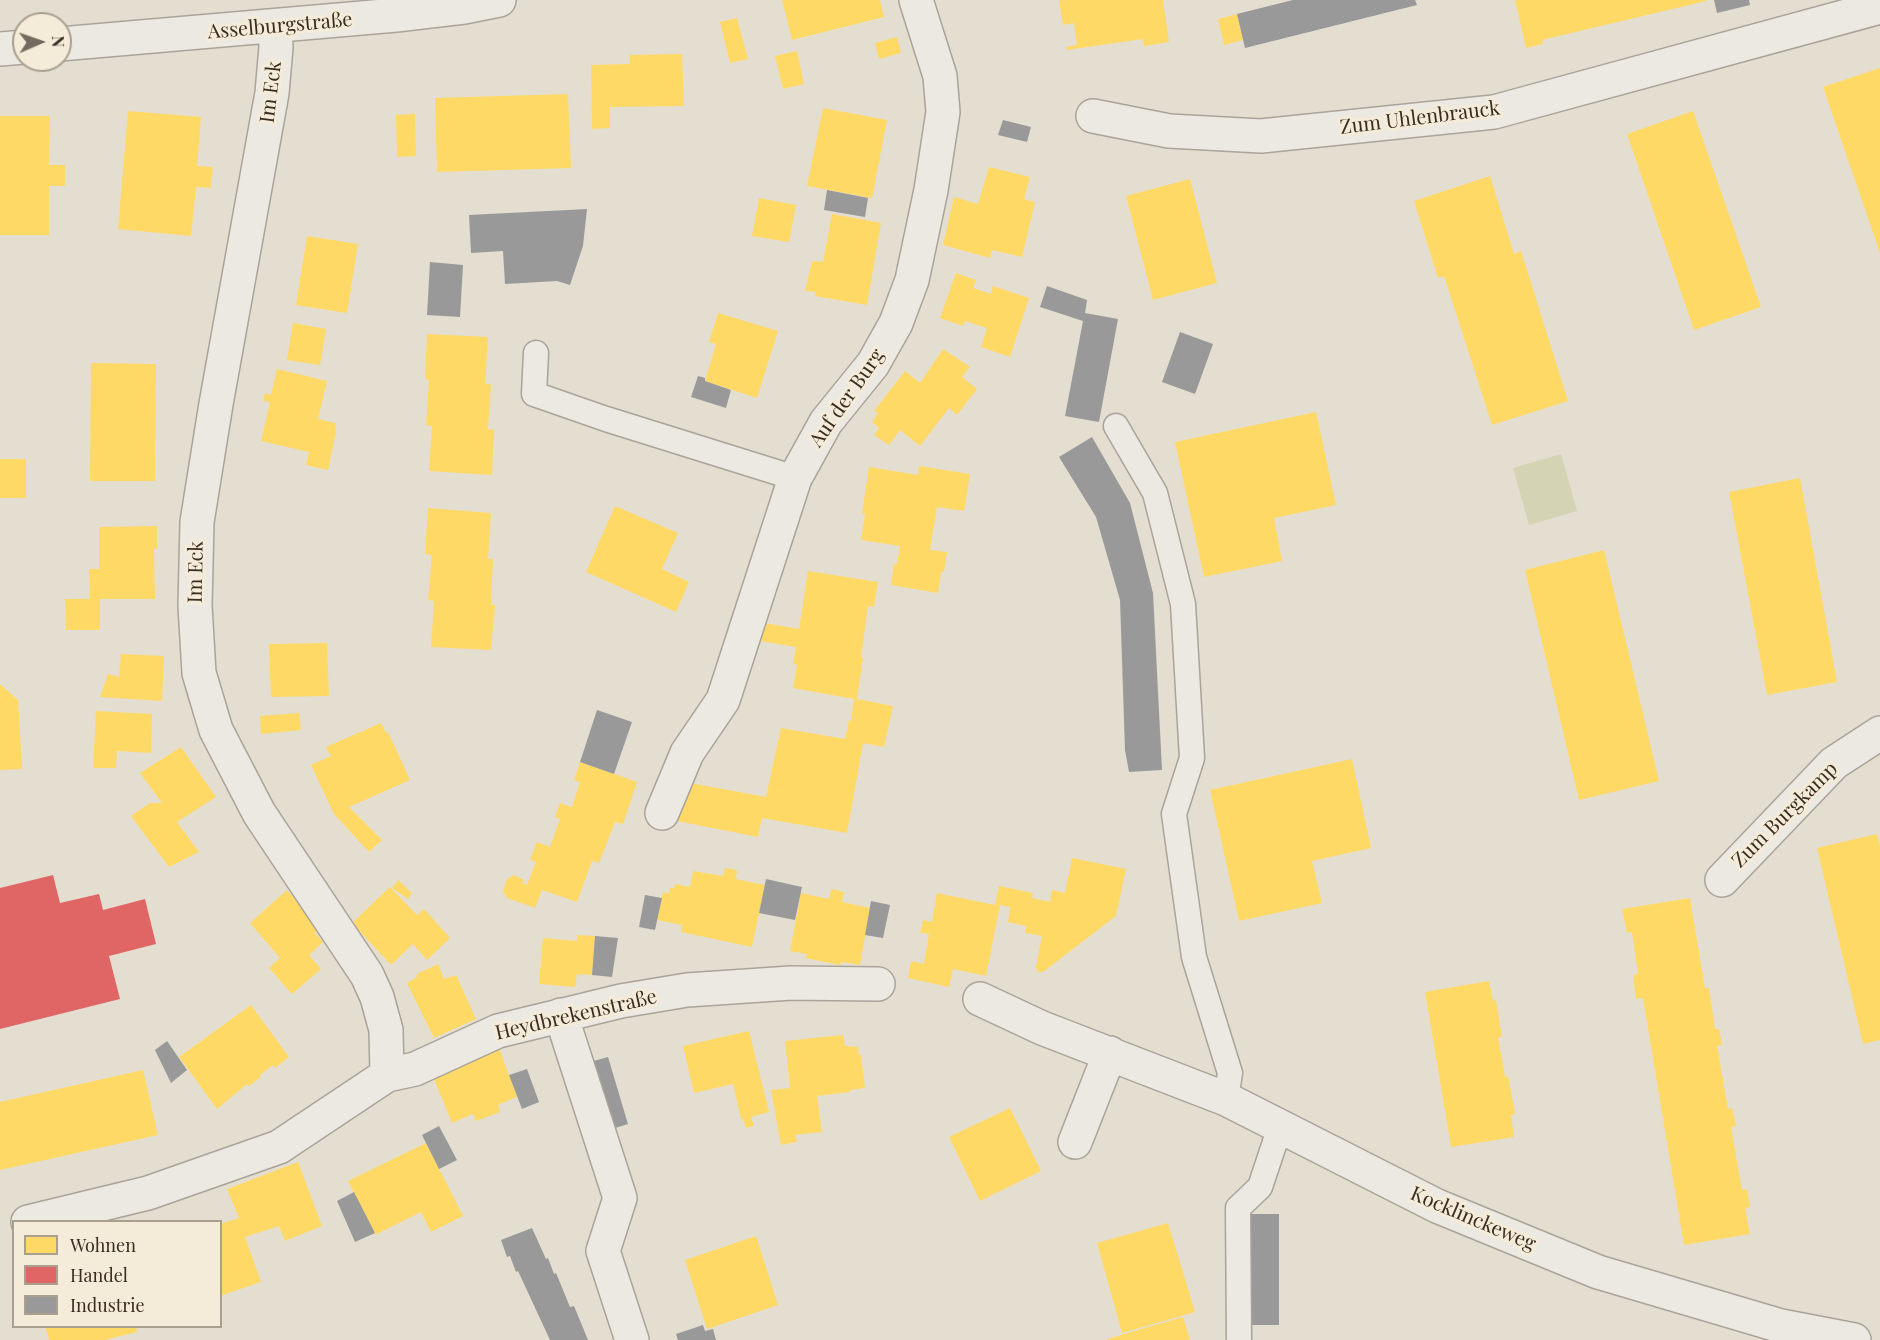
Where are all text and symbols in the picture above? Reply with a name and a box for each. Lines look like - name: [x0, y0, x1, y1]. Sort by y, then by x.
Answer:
- street label: Asselburgstraße: [207, 8, 353, 44]
- north arrow: [12, 12, 72, 72]
- text: N: [48, 35, 69, 48]
- street label: Im Eck: [255, 60, 287, 124]
- street label: Zum Uhlenbrauck: [1339, 96, 1501, 140]
- street label: Auf der Burg: [804, 344, 890, 452]
- street label: Im Eck: [183, 541, 209, 603]
- street label: Zum Burgkamp: [1727, 757, 1843, 873]
- street label: Heydbrekenstraße: [493, 985, 659, 1045]
- street label: Kocklinckeweg: [1407, 1182, 1539, 1256]
- legend: [12, 1220, 222, 1328]
- text: Wohnen: [70, 1233, 136, 1257]
- text: Handel: [70, 1263, 128, 1287]
- text: Industrie: [70, 1293, 145, 1317]

